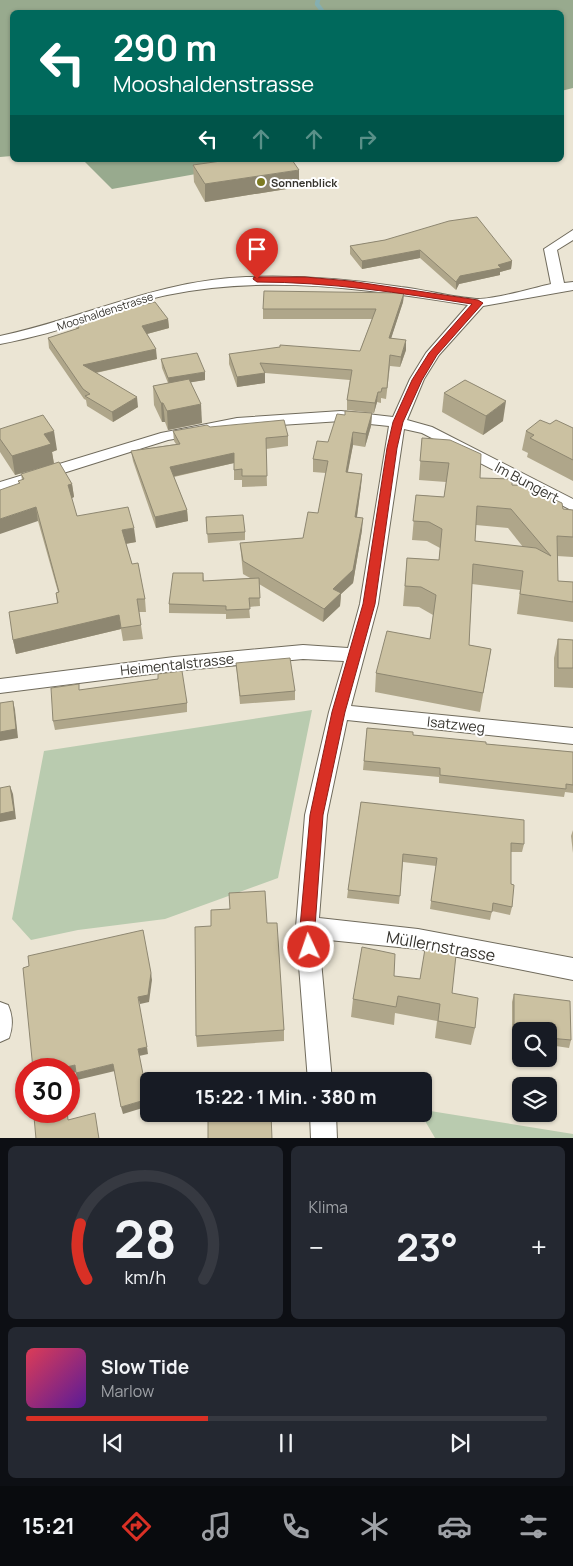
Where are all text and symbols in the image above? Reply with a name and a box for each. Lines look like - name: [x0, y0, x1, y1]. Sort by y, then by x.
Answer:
- text: 290 m: [113, 24, 217, 72]
- icon: left: [30, 30, 95, 95]
- text: Mooshaldenstrasse: [113, 69, 314, 99]
- icon: left: [194, 125, 222, 153]
- icon: ahead: [247, 125, 275, 153]
- icon: ahead: [300, 125, 328, 153]
- icon: right: [353, 125, 381, 153]
- place label: Sonnenblick: [271, 175, 338, 190]
- marker: Sonnenblick: [255, 176, 267, 188]
- pin: [236, 228, 278, 279]
- icon: arrive: [243, 235, 271, 263]
- street label: Mooshaldenstrasse: [55, 288, 156, 334]
- street label: Im Bungert: [492, 457, 563, 507]
- street label: Heimentalstrasse: [119, 649, 235, 679]
- street label: Isatzweg: [426, 712, 486, 736]
- position arrow: [282, 920, 334, 972]
- street label: Müllernstrasse: [385, 926, 497, 966]
- map controls: [512, 1022, 557, 1122]
- button: search: [512, 1022, 557, 1067]
- speed limit sign: 30: [15, 1058, 80, 1123]
- button: layers: [512, 1077, 557, 1122]
- text: 15:22 · 1 Min. · 380 m: [195, 1084, 377, 1110]
- text: Klima: [309, 1196, 348, 1218]
- text: 28: [114, 1203, 177, 1274]
- text: 23°: [396, 1220, 458, 1272]
- text: −: [309, 1228, 324, 1266]
- text: +: [531, 1228, 547, 1266]
- text: km/h: [124, 1265, 166, 1289]
- text: Slow Tide: [101, 1354, 189, 1380]
- text: Marlow: [101, 1380, 154, 1402]
- icon: previous: [99, 1429, 127, 1457]
- icon: pause: [272, 1429, 300, 1457]
- icon: next: [446, 1429, 474, 1457]
- icon: directions: [119, 1509, 154, 1544]
- icon: music: [199, 1509, 234, 1544]
- icon: phone: [278, 1509, 313, 1544]
- icon: climate: [357, 1509, 392, 1544]
- icon: car: [437, 1509, 472, 1544]
- icon: filters: [516, 1509, 551, 1544]
- text: 15:21: [22, 1511, 75, 1541]

